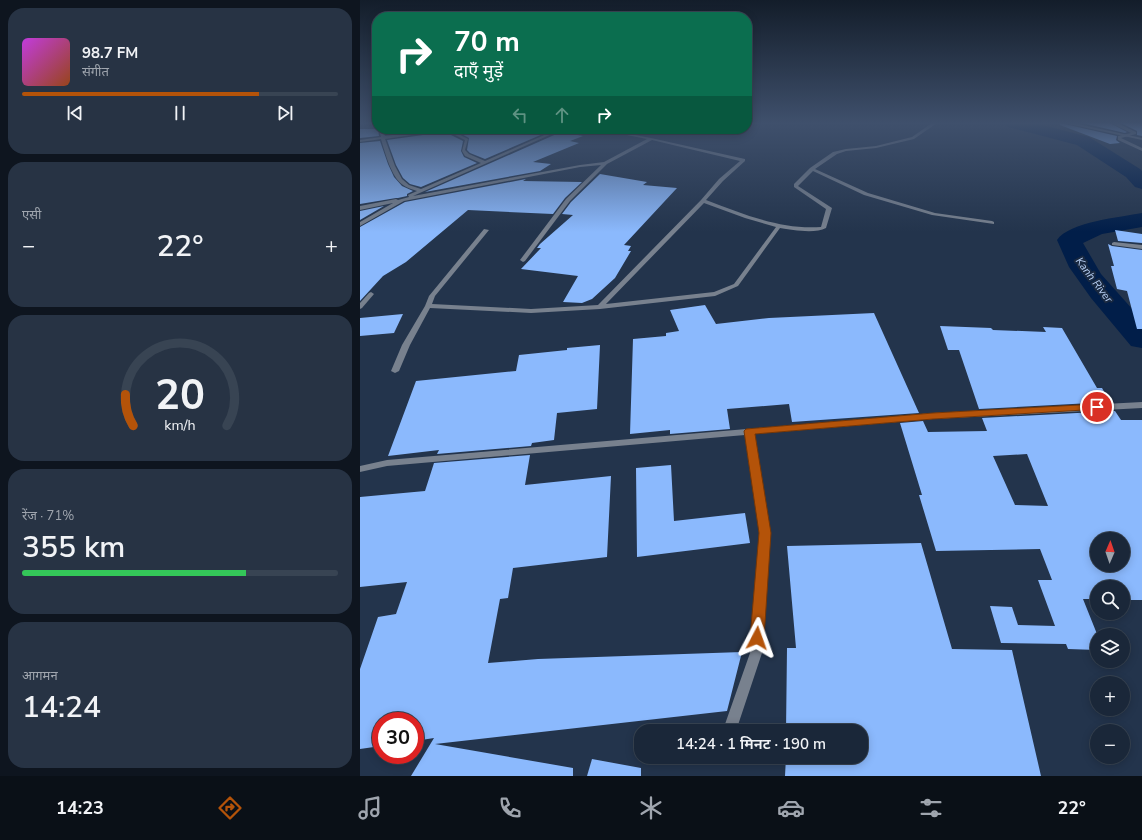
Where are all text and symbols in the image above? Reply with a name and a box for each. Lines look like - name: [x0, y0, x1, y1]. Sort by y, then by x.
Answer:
- text: 70 m: [454, 23, 520, 61]
- icon: right: [388, 28, 440, 80]
- text: 98.7 FM: [82, 43, 138, 63]
- text: दाएँ मुड़ें: [454, 59, 503, 83]
- text: संगीत: [82, 63, 109, 81]
- icon: previous: [64, 102, 86, 124]
- icon: pause: [169, 102, 191, 124]
- icon: next: [274, 102, 296, 124]
- icon: left: [509, 104, 531, 126]
- icon: ahead: [551, 104, 573, 126]
- icon: right: [593, 104, 615, 126]
- text: एसी: [22, 206, 41, 224]
- text: 22°: [156, 226, 204, 267]
- text: −: [22, 231, 35, 261]
- text: +: [325, 231, 338, 261]
- water label: Kanh River: [1072, 254, 1117, 307]
- text: 20: [155, 367, 205, 424]
- pin: [1080, 390, 1114, 424]
- icon: arrive: [1086, 396, 1108, 418]
- text: km/h: [164, 416, 196, 435]
- text: रेंज · 71%: [22, 507, 74, 525]
- text: 355 km: [22, 527, 125, 568]
- north arrow: [1090, 532, 1130, 572]
- map controls: [1090, 532, 1130, 764]
- button: search: [1090, 580, 1130, 620]
- position arrow: [736, 617, 778, 659]
- button: layers: [1090, 628, 1130, 668]
- text: आगमन: [22, 667, 58, 685]
- button: +: [1090, 676, 1130, 716]
- text: 14:24: [22, 687, 101, 728]
- speed limit sign: 30: [372, 712, 424, 764]
- button: −: [1090, 724, 1130, 764]
- text: 14:24 · 1 मिनट · 190 m: [676, 734, 826, 754]
- icon: directions: [216, 794, 244, 822]
- icon: music: [356, 794, 384, 822]
- icon: phone: [496, 794, 524, 822]
- icon: climate: [637, 794, 665, 822]
- icon: car: [777, 794, 805, 822]
- icon: filters: [917, 794, 945, 822]
- text: 14:23: [56, 796, 104, 820]
- text: 22°: [1057, 796, 1086, 820]

